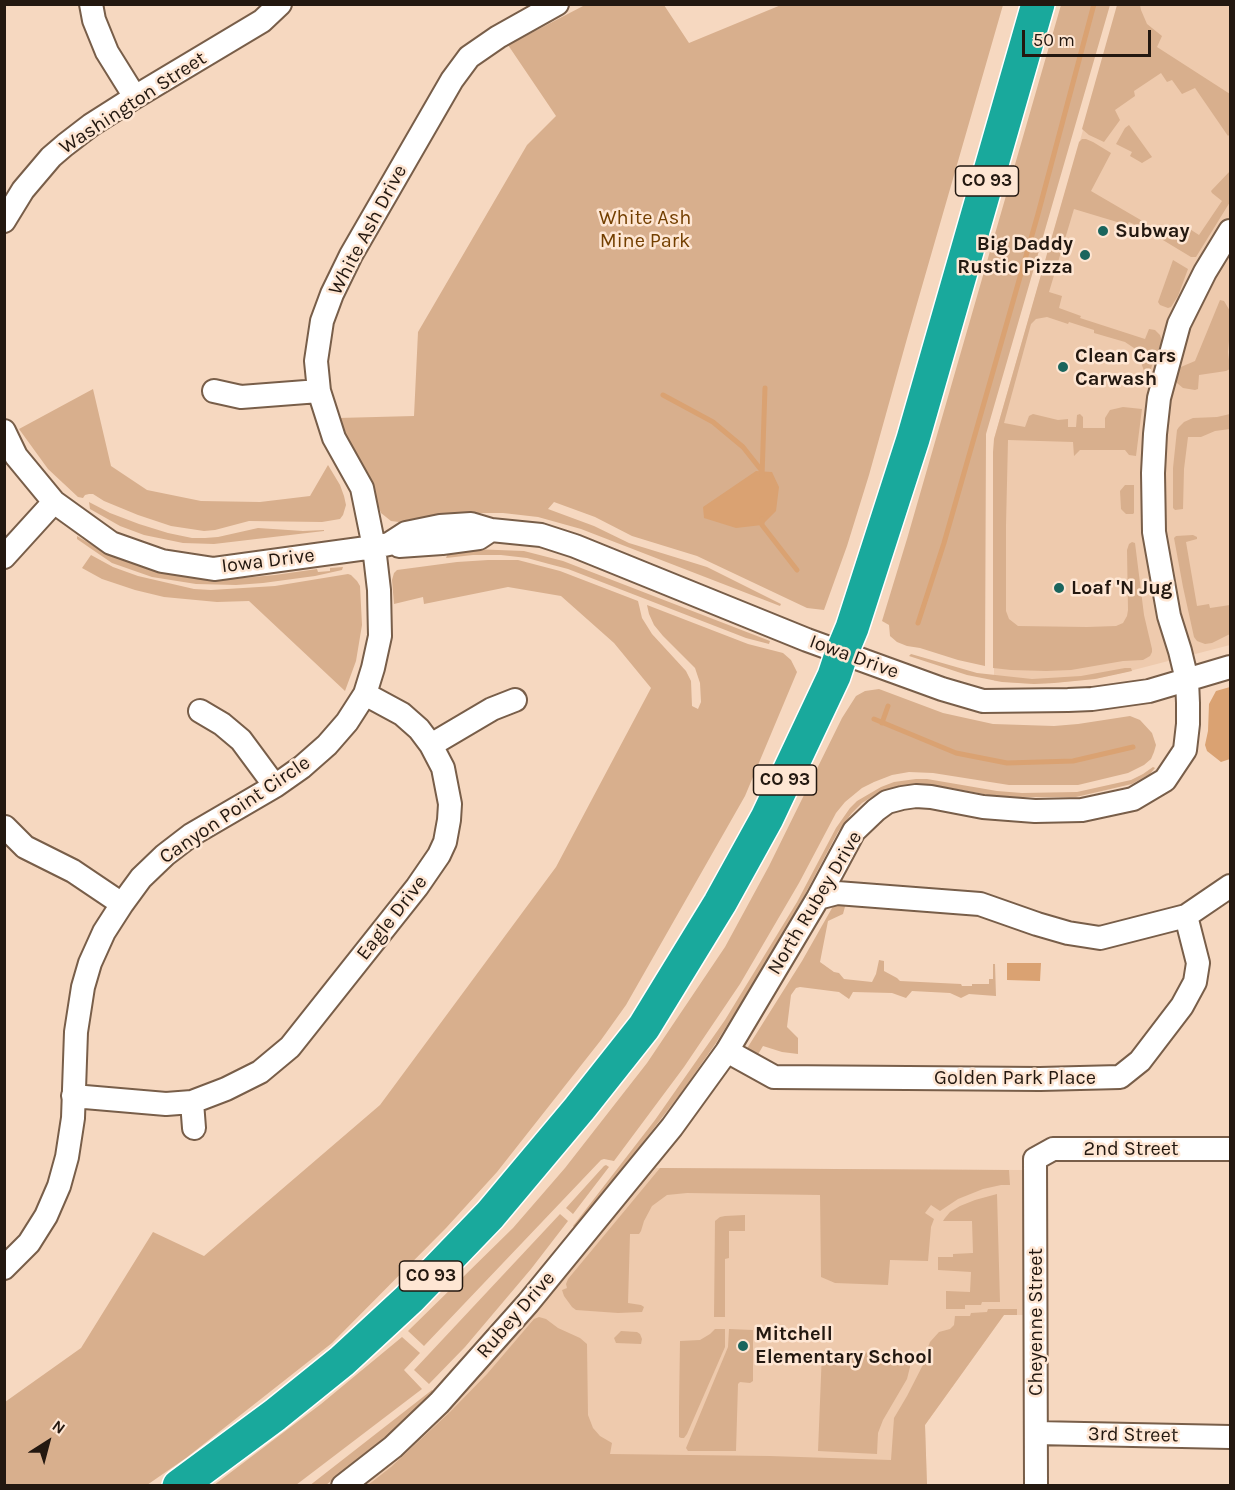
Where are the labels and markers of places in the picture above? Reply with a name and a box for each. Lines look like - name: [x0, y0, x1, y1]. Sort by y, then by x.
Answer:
- place label: Subway: [1115, 219, 1189, 243]
- marker: Subway: [1096, 224, 1110, 238]
- place label: Big Daddy Rustic Pizza: [957, 232, 1073, 279]
- marker: Big Daddy Rustic Pizza: [1078, 248, 1092, 262]
- place label: Clean Cars Carwash: [1075, 344, 1176, 391]
- marker: Clean Cars Carwash: [1056, 360, 1070, 374]
- place label: Loaf 'N Jug: [1071, 576, 1172, 600]
- marker: Loaf 'N Jug: [1052, 581, 1066, 595]
- place label: Mitchell Elementary School: [755, 1322, 933, 1369]
- marker: Mitchell Elementary School: [736, 1339, 750, 1353]

